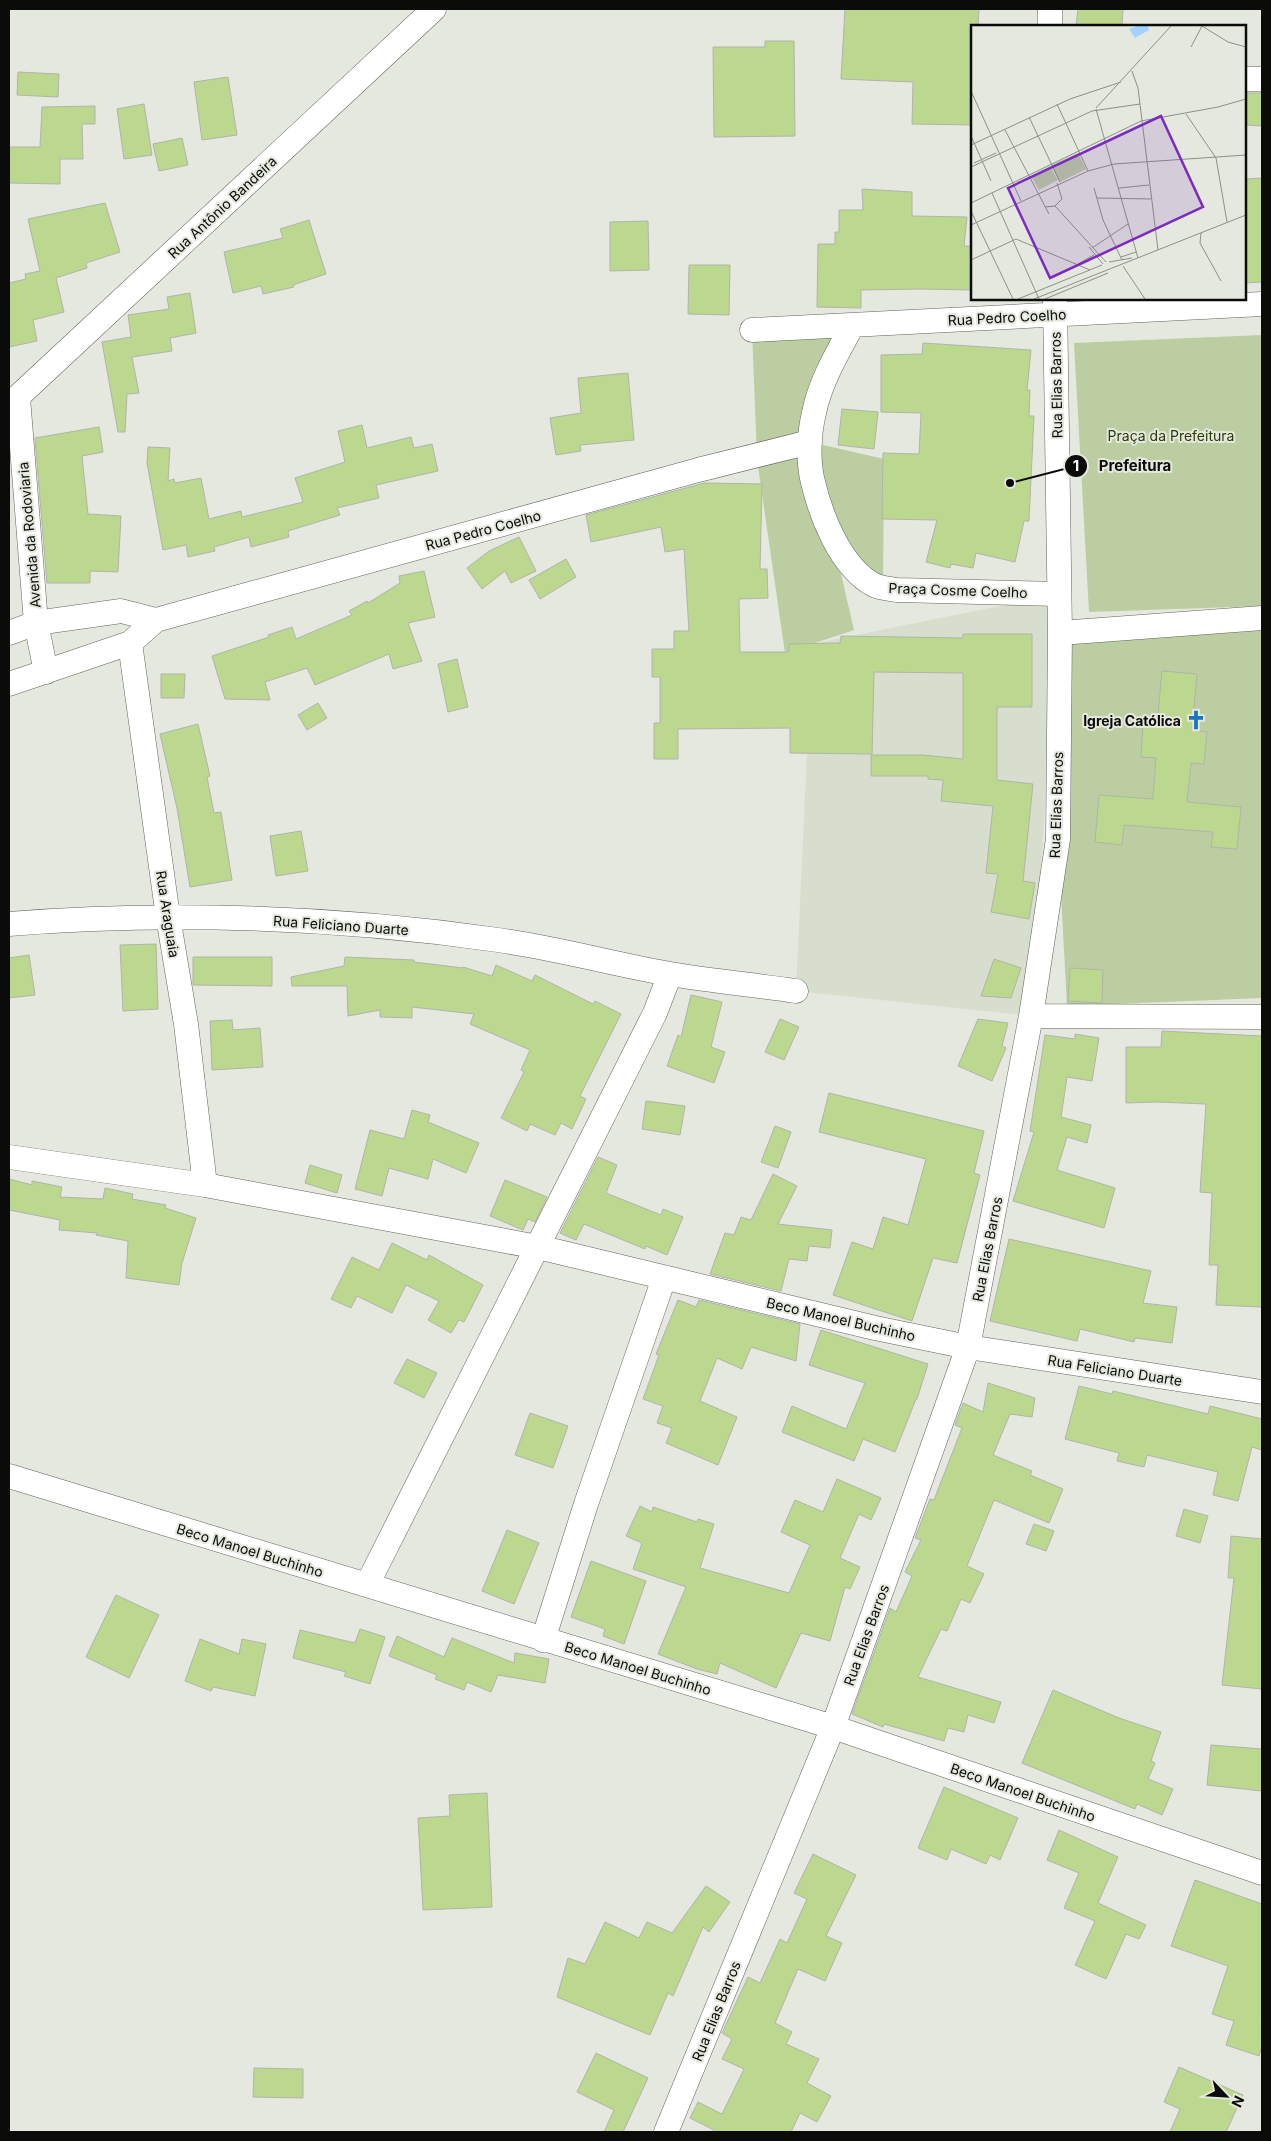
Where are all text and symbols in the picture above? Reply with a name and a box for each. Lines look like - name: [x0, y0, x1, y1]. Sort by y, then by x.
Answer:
- inset map: [971, 25, 1246, 300]
- street label: Rua Antônio Bandeira: [164, 152, 280, 262]
- street label: Rua Pedro Coelho: [947, 305, 1067, 329]
- street label: Rua Elias Barros: [1047, 331, 1065, 439]
- park label: Praça da Prefeitura: [1108, 427, 1234, 444]
- callout: Prefeitura: [1064, 451, 1181, 481]
- text: 1: [1073, 456, 1079, 475]
- text: Prefeitura: [1099, 456, 1171, 475]
- street label: Avenida da Rodoviaria: [14, 461, 44, 609]
- street label: Rua Pedro Coelho: [423, 506, 543, 554]
- street label: Praça Cosme Coelho: [888, 579, 1028, 601]
- church icon: Igreja Católica: [1185, 709, 1207, 731]
- place label: Igreja Católica: [1083, 712, 1181, 729]
- street label: Rua Elias Barros: [1046, 751, 1066, 859]
- street label: Rua Araguaia: [153, 869, 183, 959]
- street label: Rua Feliciano Duarte: [273, 912, 409, 938]
- street label: Rua Elias Barros: [968, 1195, 1006, 1303]
- street label: Beco Manoel Buchinho: [765, 1294, 917, 1344]
- street label: Rua Feliciano Duarte: [1047, 1351, 1183, 1389]
- street label: Beco Manoel Buchinho: [175, 1520, 325, 1580]
- street label: Rua Elias Barros: [840, 1582, 892, 1688]
- street label: Beco Manoel Buchinho: [563, 1638, 713, 1698]
- street label: Beco Manoel Buchinho: [948, 1759, 1098, 1825]
- street label: Rua Elias Barros: [688, 1958, 744, 2064]
- north arrow: [1201, 2071, 1251, 2121]
- text: N: [1228, 2093, 1248, 2110]

